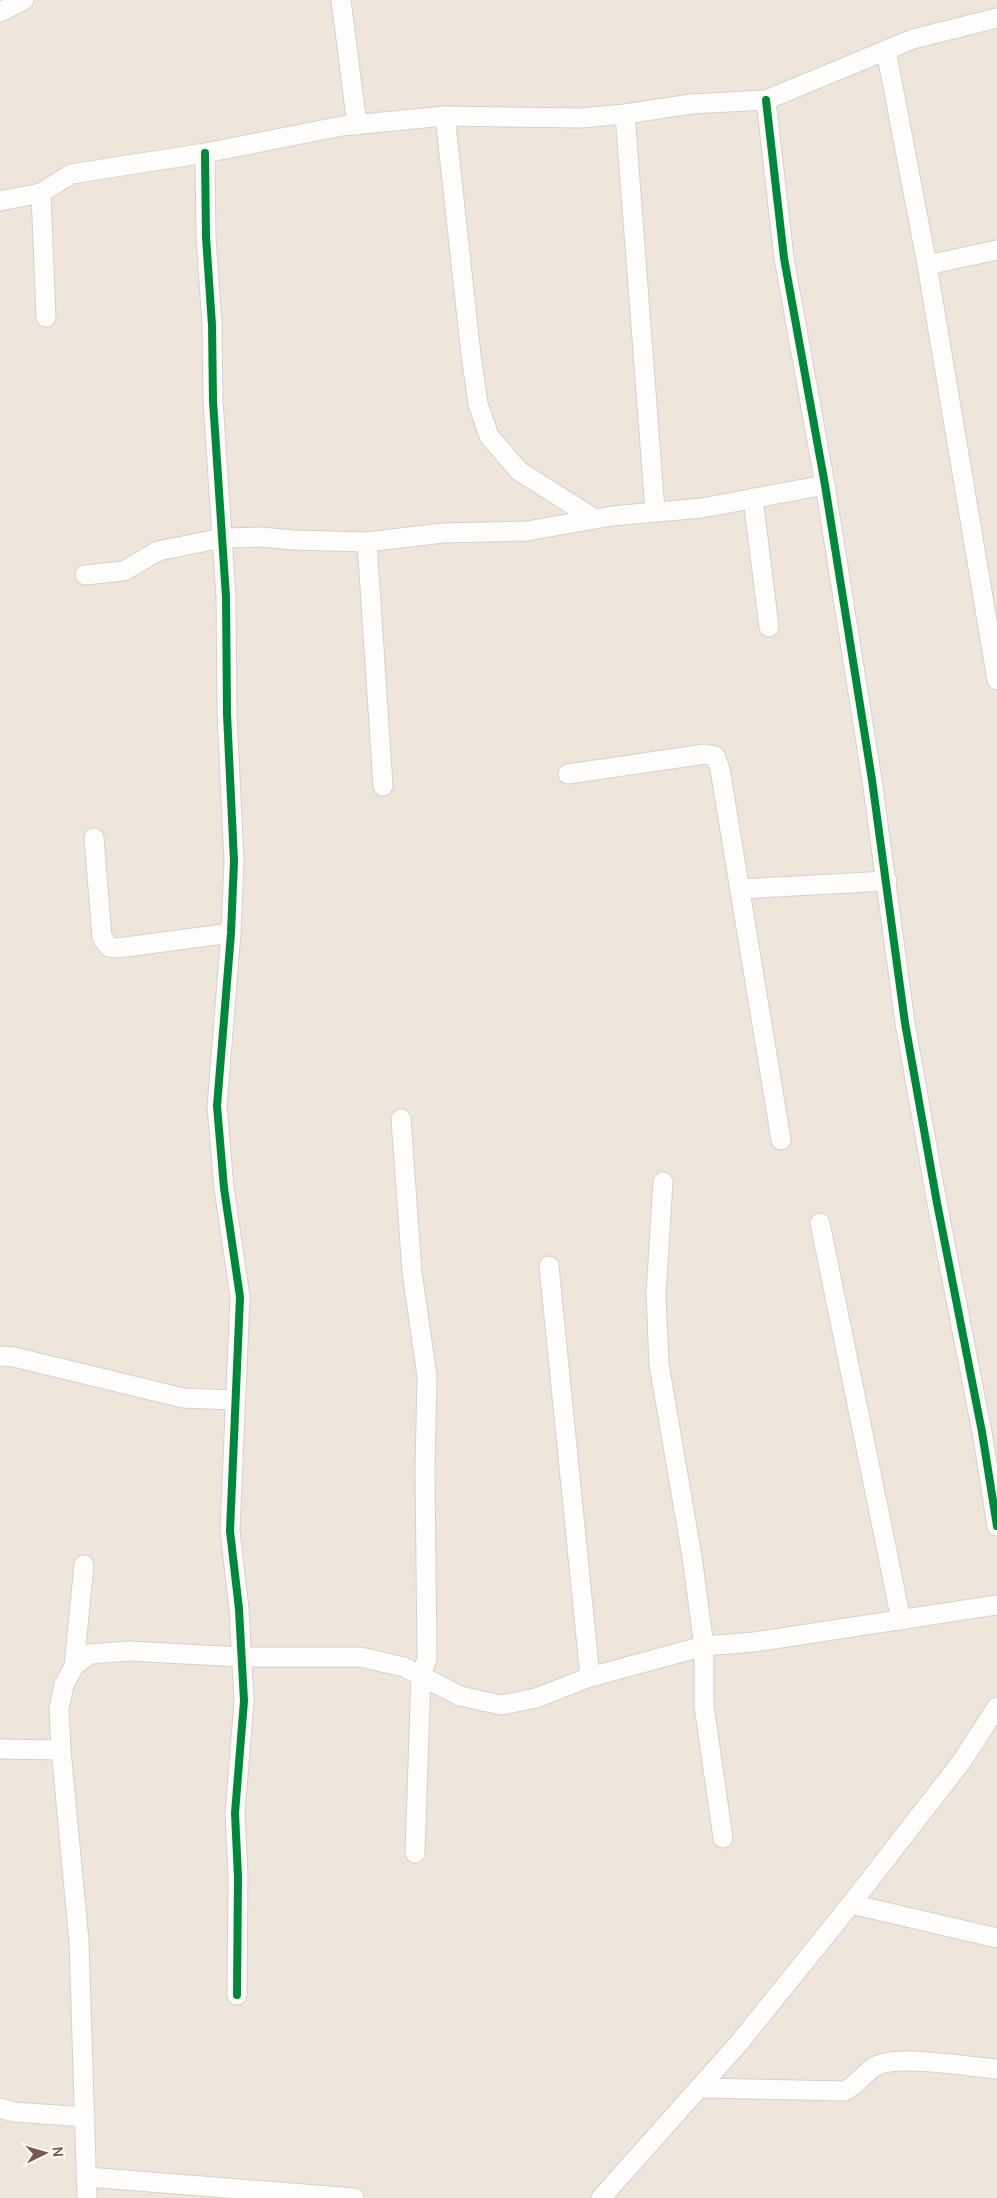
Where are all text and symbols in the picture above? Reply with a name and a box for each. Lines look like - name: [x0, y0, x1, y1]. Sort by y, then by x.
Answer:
- north arrow: [20, 2128, 70, 2178]
- text: N: [49, 2146, 68, 2158]

